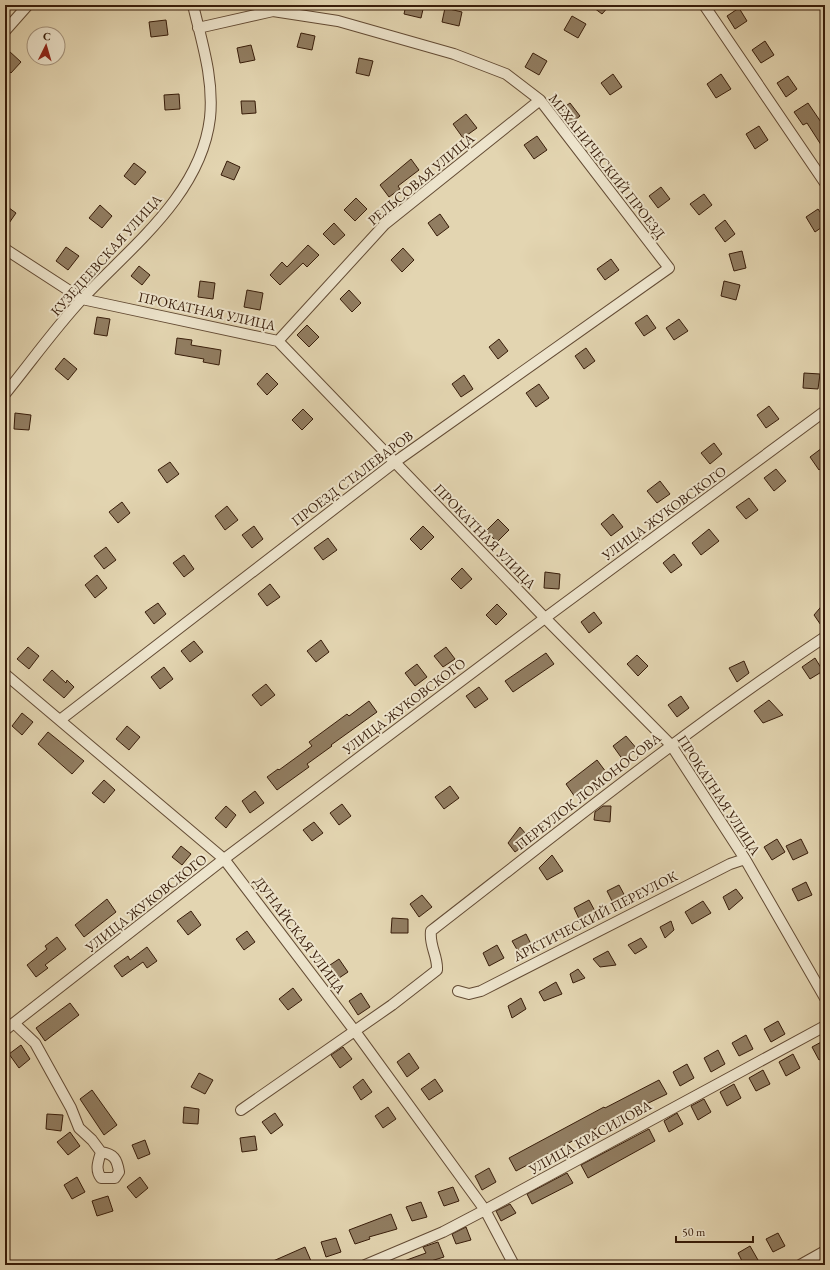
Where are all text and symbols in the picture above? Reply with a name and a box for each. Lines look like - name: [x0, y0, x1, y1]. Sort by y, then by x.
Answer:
- north arrow: [26, 26, 66, 66]
- text: С: [42, 29, 52, 43]
- street label: МЕХАНИЧЕСКИЙ ПРОЕЗД: [545, 90, 669, 242]
- street label: РЕЛЬСОВАЯ УЛИЦА: [364, 129, 478, 229]
- street label: КУЗЕДЕЕВСКАЯ УЛИЦА: [47, 190, 166, 320]
- street label: ПРОКАТНАЯ УЛИЦА: [137, 288, 278, 334]
- street label: ПРОЕЗД СТАЛЕВАРОВ: [288, 426, 416, 530]
- street label: УЛИЦА ЖУКОВСКОГО: [597, 462, 730, 565]
- street label: ПРОКАТНАЯ УЛИЦА: [430, 479, 540, 593]
- street label: УЛИЦА ЖУКОВСКОГО: [338, 654, 469, 759]
- street label: ПЕРЕУЛОК ЛОМОНОСОВА: [511, 728, 665, 854]
- street label: ПРОКАТНАЯ УЛИЦА: [673, 731, 765, 859]
- street label: УЛИЦА ЖУКОВСКОГО: [81, 850, 211, 957]
- street label: АРКТИЧЕСКИЙ ПЕРЕУЛОК: [509, 866, 681, 966]
- street label: ДУНАЙСКАЯ УЛИЦА: [250, 873, 350, 997]
- street label: УЛИЦА КРАСИЛОВА: [525, 1096, 655, 1179]
- scale bar: [676, 1218, 753, 1244]
- text: 50 m: [682, 1224, 706, 1240]

